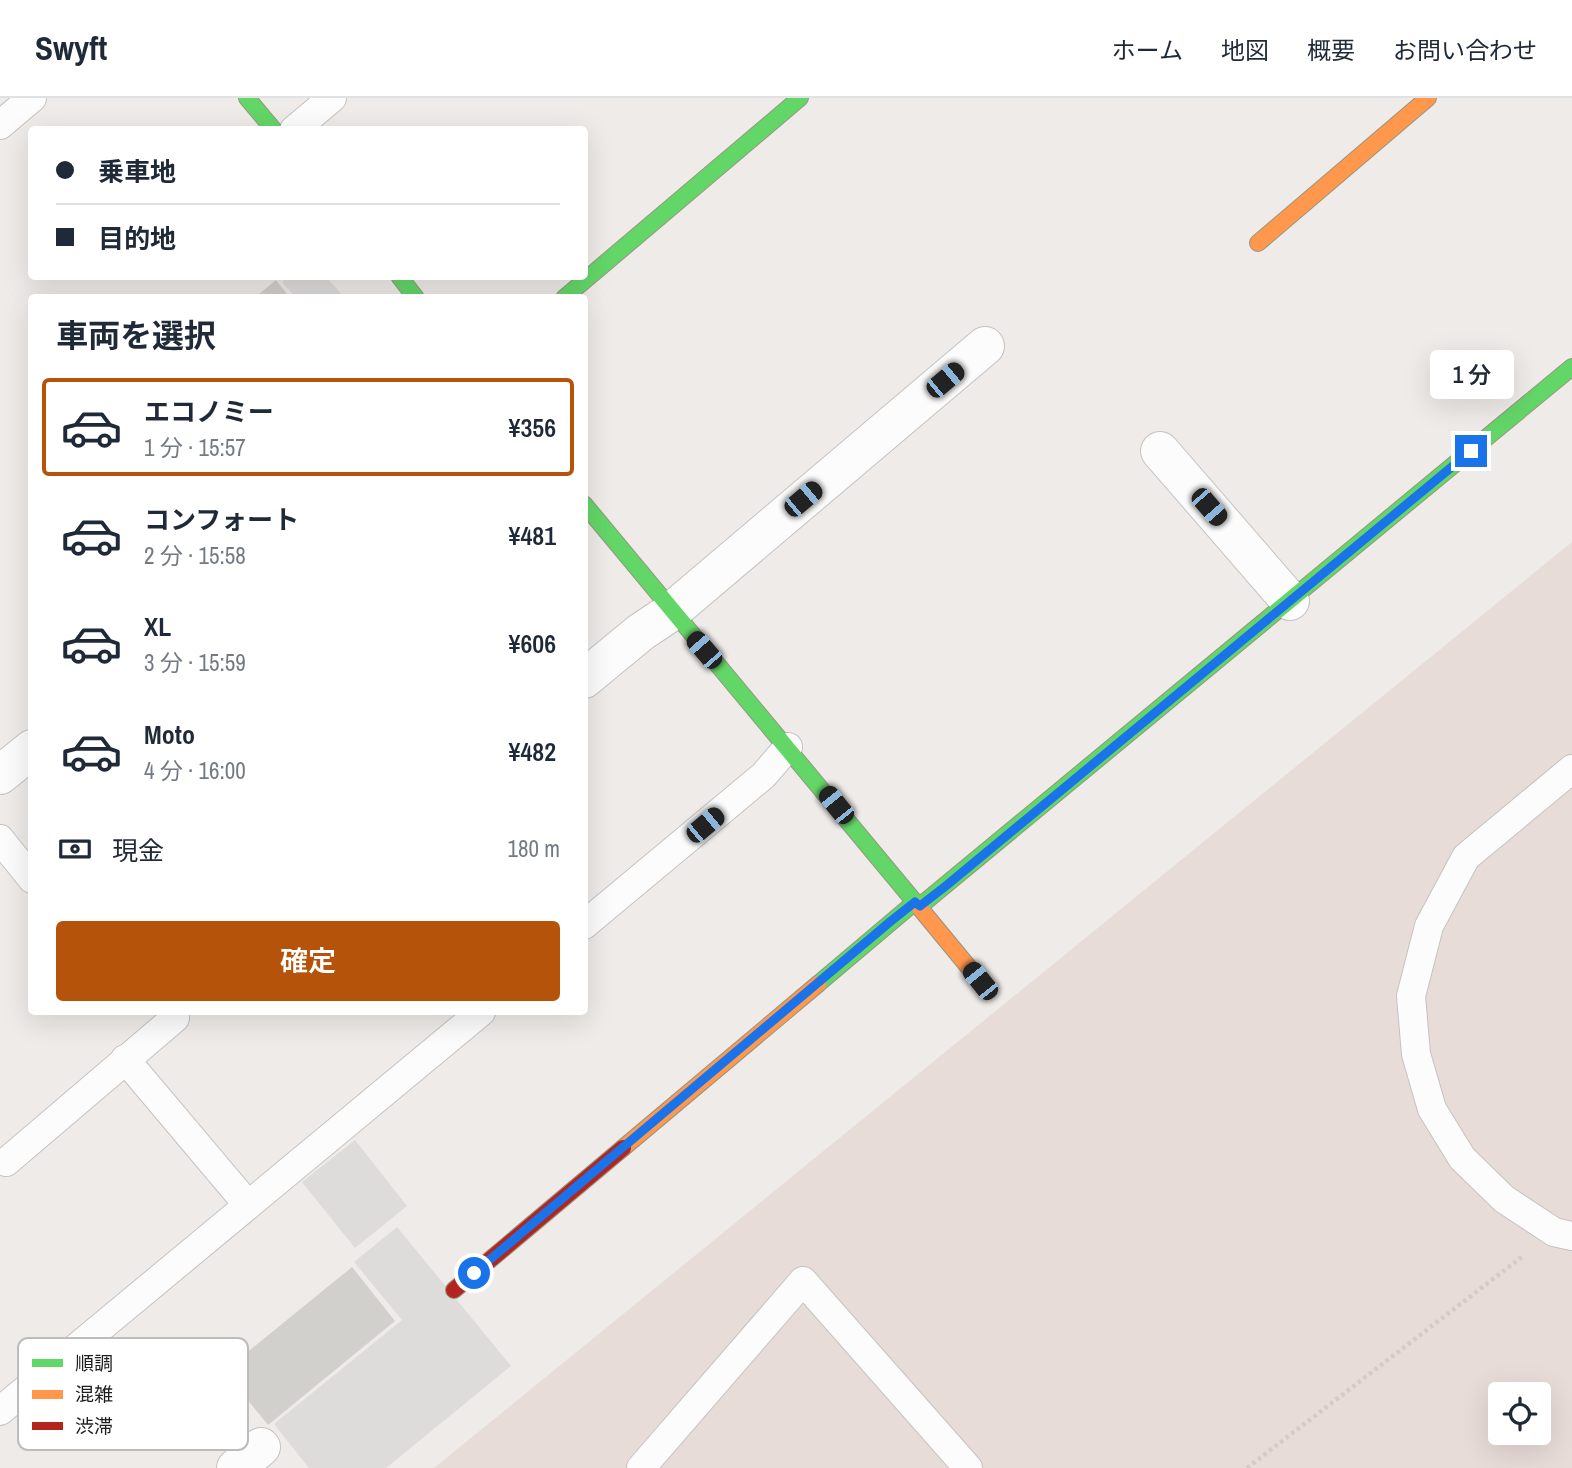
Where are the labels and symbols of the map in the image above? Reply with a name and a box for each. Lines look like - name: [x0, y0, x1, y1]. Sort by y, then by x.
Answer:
- callout: 1 分: [1429, 350, 1513, 398]
- car: [923, 358, 968, 402]
- route end: [1455, 435, 1487, 467]
- car: [781, 477, 826, 521]
- car: [1188, 484, 1231, 530]
- car: [683, 627, 726, 673]
- car: [815, 782, 858, 828]
- car: [683, 803, 728, 847]
- car: [959, 958, 1002, 1004]
- route start: [458, 1257, 490, 1289]
- legend: [18, 1338, 248, 1450]
- text: 順調: [75, 1350, 113, 1376]
- text: 混雑: [75, 1381, 113, 1407]
- text: 渋滞: [75, 1413, 113, 1439]

